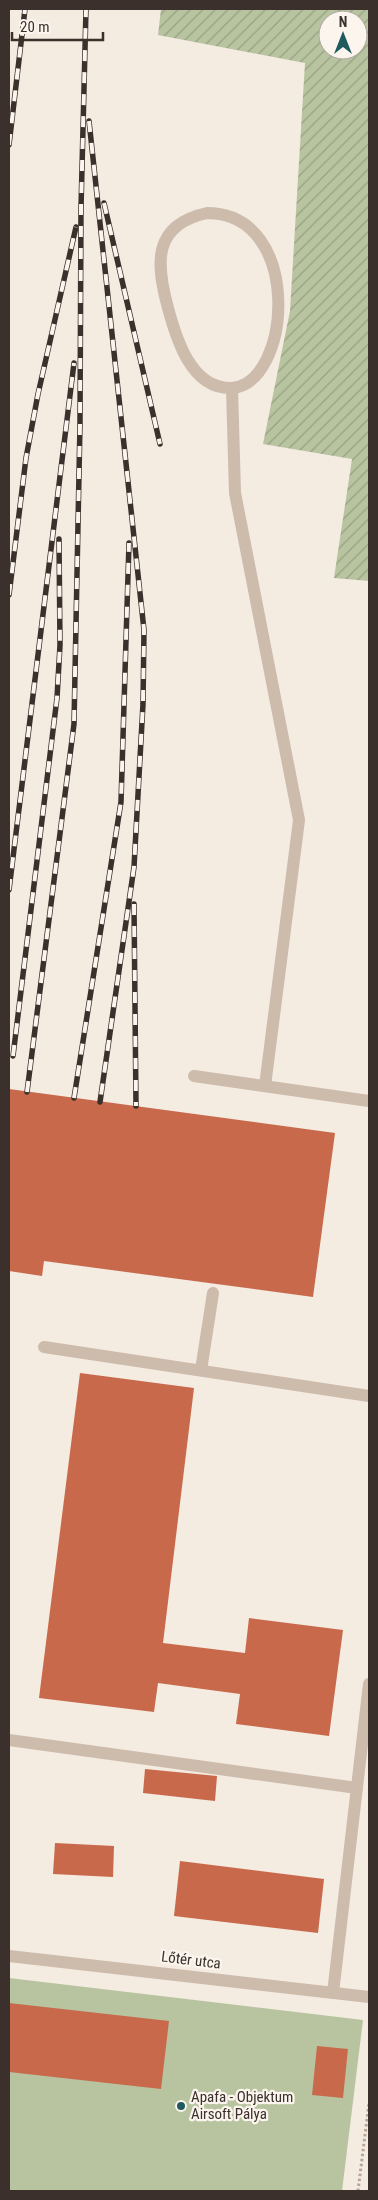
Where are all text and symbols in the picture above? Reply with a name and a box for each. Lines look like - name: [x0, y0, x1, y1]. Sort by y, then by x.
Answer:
- scale bar: [12, 10, 104, 42]
- north arrow: [318, 10, 368, 60]
- text: N: [339, 14, 347, 30]
- text: 20 m: [20, 18, 50, 36]
- street label: Lőtér utca: [160, 1947, 222, 1973]
- place label: Apafa - Objektum Airsoft Pálya: [191, 2088, 293, 2123]
- marker: Apafa - Objektum Airsoft Pálya: [175, 2100, 187, 2112]

